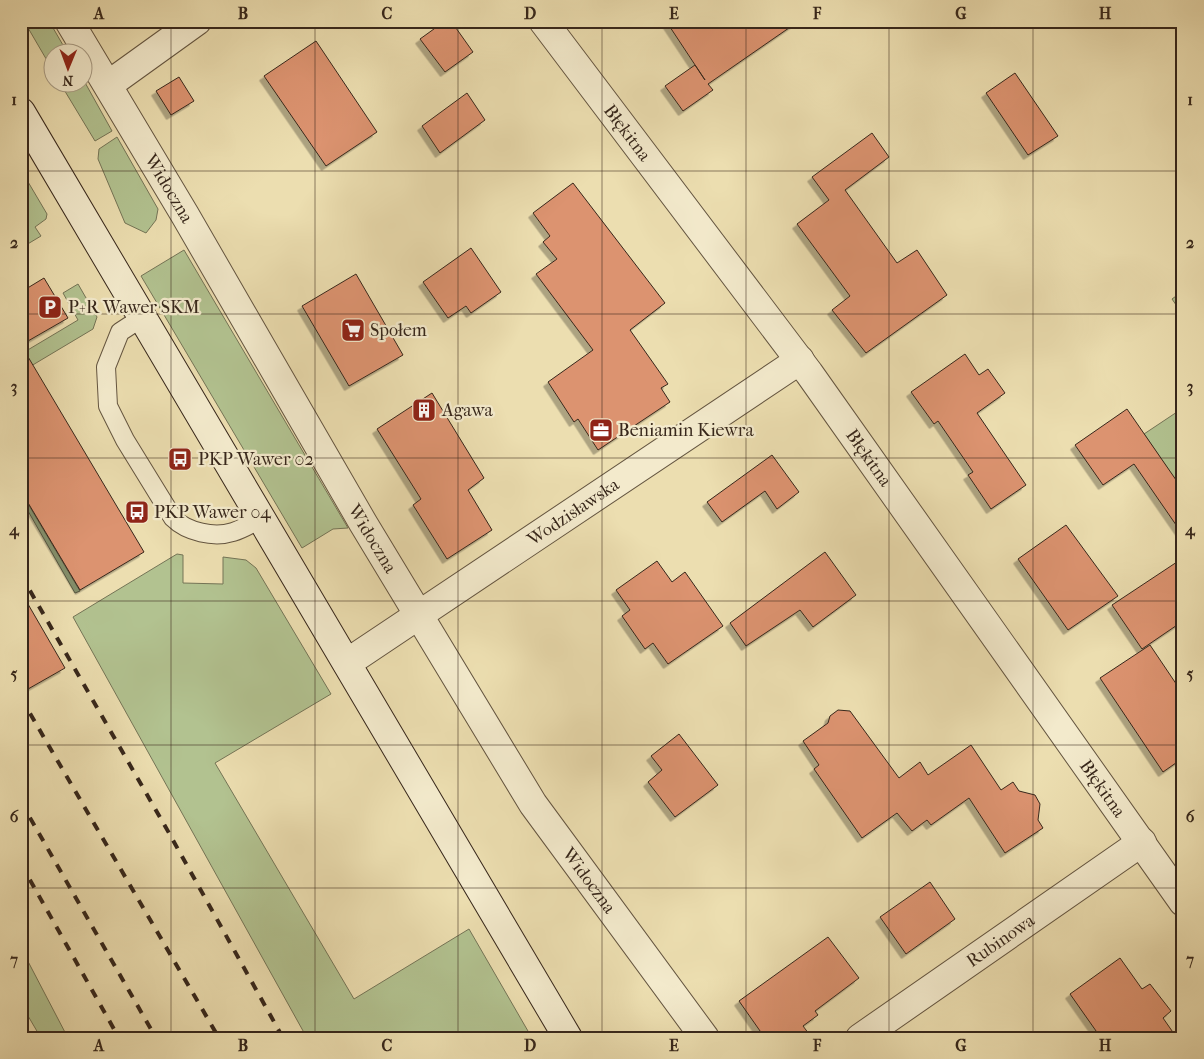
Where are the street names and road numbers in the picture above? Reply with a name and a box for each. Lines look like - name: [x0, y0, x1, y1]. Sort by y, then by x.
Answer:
- street label: Błękitna: [599, 100, 656, 166]
- street label: Widoczna: [140, 149, 198, 227]
- street label: Błękitna: [842, 425, 897, 491]
- street label: Wodzisławska: [522, 473, 623, 550]
- street label: Widoczna: [343, 500, 402, 577]
- street label: Błękitna: [1075, 756, 1130, 822]
- street label: Widoczna: [557, 843, 621, 918]
- street label: Rubinowa: [962, 909, 1039, 971]

